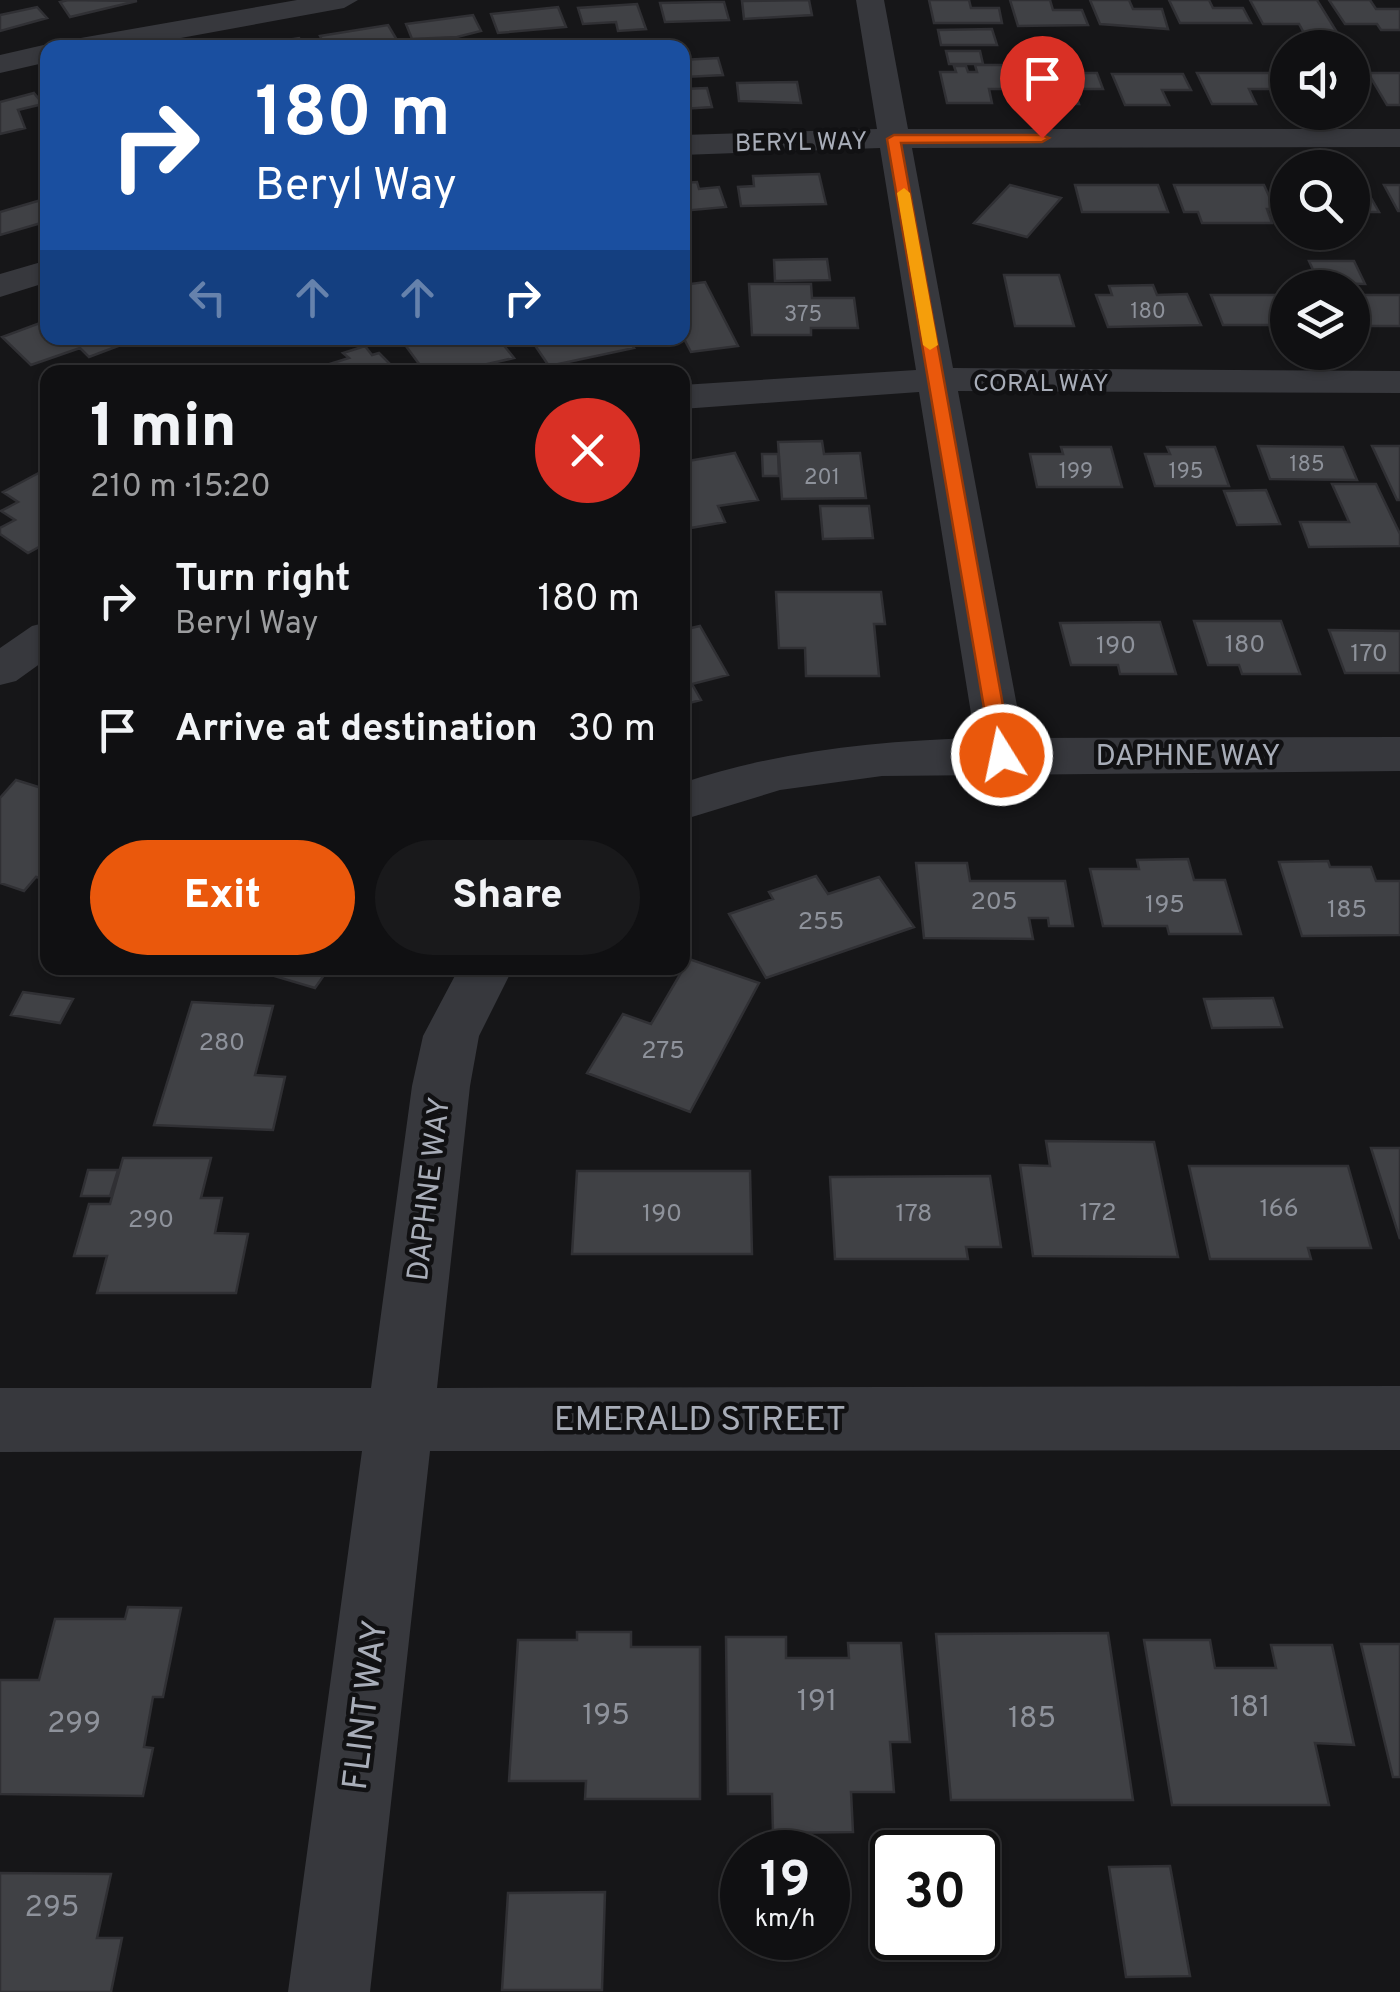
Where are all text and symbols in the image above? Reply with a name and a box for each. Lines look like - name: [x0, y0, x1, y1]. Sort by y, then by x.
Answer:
- map controls: [1270, 30, 1370, 370]
- button: sound: [1270, 30, 1370, 130]
- pin: [1000, 36, 1085, 139]
- icon: arrive: [1015, 51, 1070, 106]
- text: 180 m: [255, 72, 451, 161]
- icon: right: [90, 80, 220, 210]
- street label: BERYL WAY: [735, 127, 868, 161]
- button: search: [1270, 150, 1370, 250]
- text: Beryl Way: [255, 159, 457, 216]
- icon: left: [180, 270, 235, 325]
- icon: ahead: [285, 270, 340, 325]
- icon: ahead: [390, 270, 445, 325]
- icon: right: [495, 270, 550, 325]
- button: layers: [1270, 270, 1370, 370]
- house number: 180: [1130, 299, 1166, 326]
- house number: 375: [784, 302, 822, 329]
- street label: CORAL WAY: [973, 369, 1109, 401]
- text: 1 min: [90, 392, 237, 468]
- button: close: [535, 398, 640, 503]
- house number: 185: [1289, 452, 1325, 479]
- house number: 199: [1059, 459, 1093, 486]
- house number: 195: [1168, 459, 1204, 486]
- house number: 201: [804, 465, 840, 492]
- text: 210 m · 15:20: [90, 468, 271, 508]
- text: Turn right: [175, 556, 350, 605]
- icon: right: [90, 573, 145, 628]
- text: 180 m: [537, 576, 640, 625]
- text: Beryl Way: [175, 605, 319, 645]
- house number: 180: [1225, 630, 1265, 662]
- house number: 190: [1096, 631, 1136, 663]
- house number: 170: [1350, 639, 1388, 671]
- icon: arrive: [90, 703, 145, 758]
- position arrow: [950, 703, 1054, 807]
- text: Arrive at destination: [175, 706, 538, 755]
- text: 30 m: [568, 706, 656, 755]
- street label: DAPHNE WAY: [1096, 739, 1280, 776]
- button: Exit: [90, 840, 355, 955]
- button: Share: [375, 840, 640, 955]
- house number: 205: [971, 887, 1017, 919]
- house number: 195: [1145, 890, 1185, 922]
- house number: 185: [1327, 895, 1367, 927]
- house number: 255: [798, 907, 844, 939]
- house number: 280: [199, 1028, 245, 1060]
- house number: 275: [641, 1036, 685, 1068]
- street label: DAPHNE WAY: [401, 1095, 460, 1283]
- house number: 166: [1259, 1194, 1299, 1226]
- house number: 172: [1079, 1198, 1117, 1230]
- house number: 190: [642, 1199, 682, 1231]
- house number: 178: [896, 1199, 932, 1231]
- house number: 290: [128, 1205, 174, 1237]
- street label: EMERALD STREET: [554, 1399, 846, 1443]
- street label: FLINT WAY: [335, 1618, 399, 1793]
- house number: 191: [797, 1684, 837, 1721]
- house number: 181: [1230, 1690, 1270, 1727]
- house number: 195: [582, 1698, 630, 1735]
- house number: 185: [1008, 1701, 1056, 1738]
- house number: 299: [47, 1706, 101, 1743]
- speed limit sign: 30: [870, 1830, 1000, 1960]
- text: 19: [760, 1851, 810, 1914]
- house number: 295: [25, 1890, 79, 1927]
- text: km/h: [755, 1904, 815, 1936]

